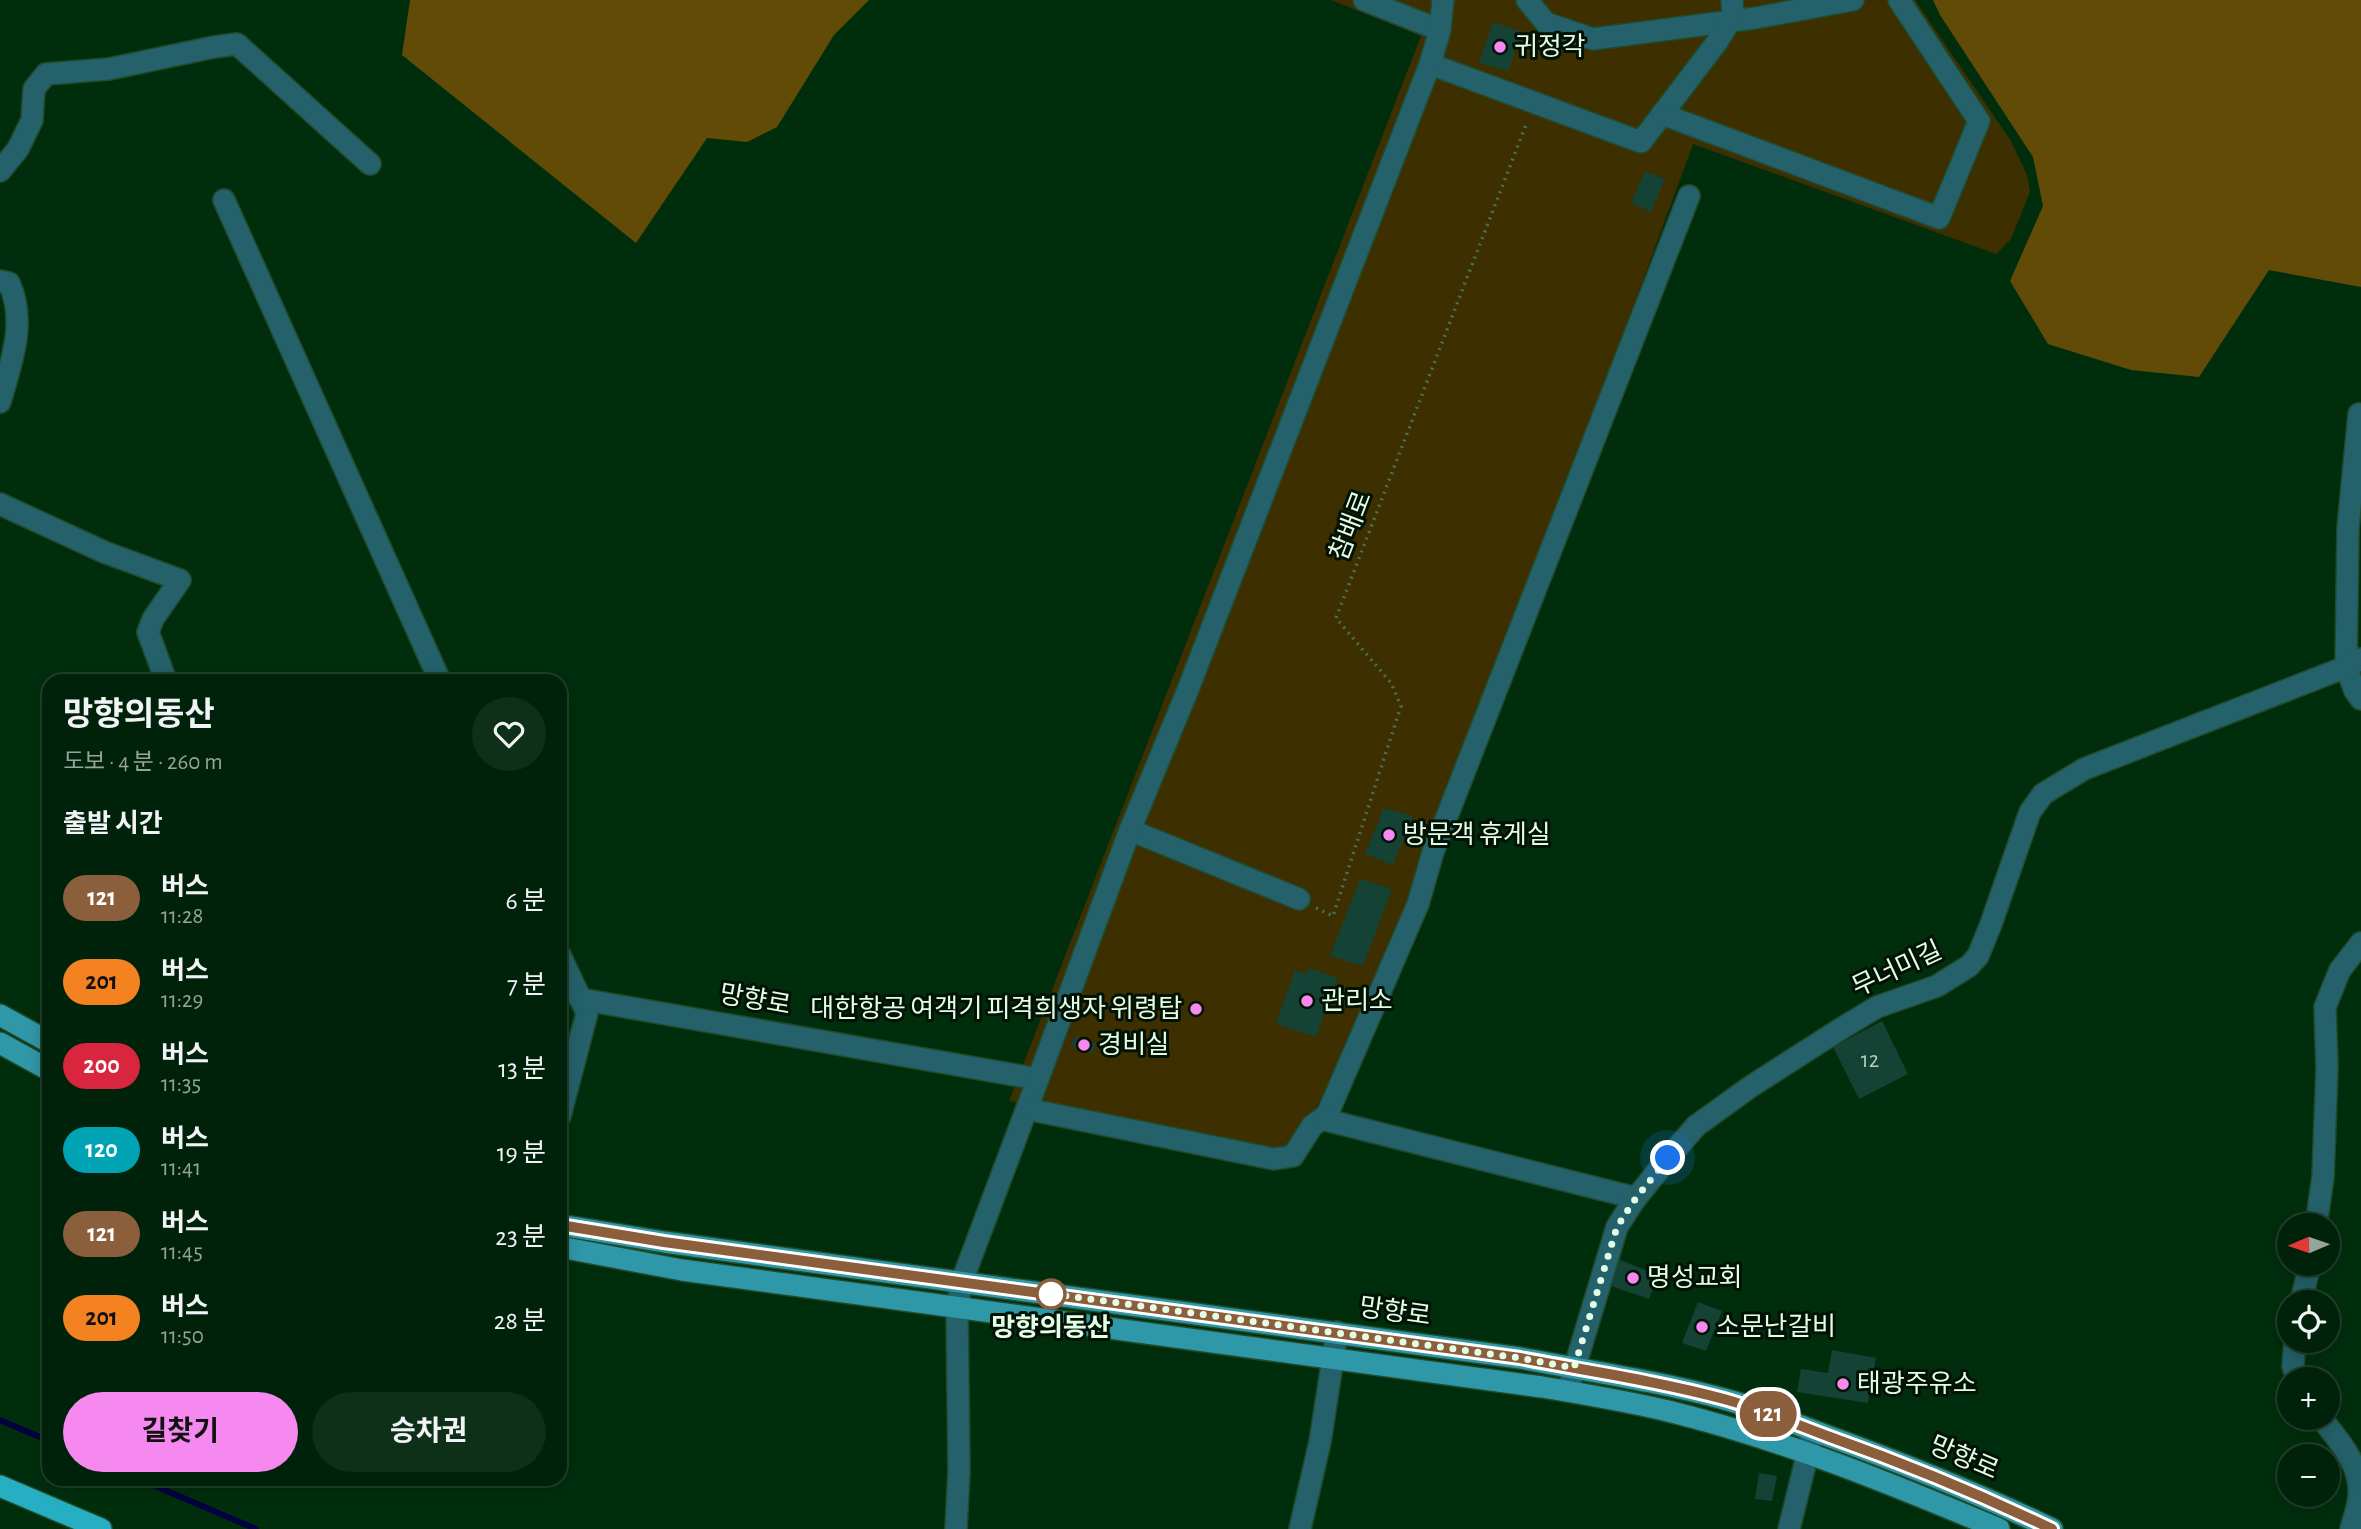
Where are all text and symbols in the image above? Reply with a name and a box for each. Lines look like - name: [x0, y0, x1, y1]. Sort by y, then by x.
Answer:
- place label: 귀정각: [1514, 33, 1586, 60]
- marker: 귀정각: [1492, 39, 1508, 55]
- street label: 참배로: [1325, 487, 1376, 564]
- button: heart: [472, 697, 546, 771]
- text: 망향의동산: [63, 699, 215, 732]
- text: 도보 · 4 분 · 260 m: [63, 751, 223, 774]
- text: 출발 시간: [63, 811, 163, 837]
- place label: 방문객 휴게실: [1403, 821, 1551, 848]
- marker: 방문객 휴게실: [1381, 827, 1397, 843]
- text: 버스: [161, 874, 209, 900]
- text: 121: [87, 886, 116, 910]
- text: 6 분: [506, 888, 546, 914]
- text: 11:28: [161, 905, 203, 928]
- street label: 무너미길: [1848, 936, 1946, 1001]
- text: 버스: [161, 958, 209, 984]
- text: 201: [85, 970, 118, 994]
- text: 7 분: [507, 972, 546, 998]
- street label: 망향로: [717, 980, 793, 1019]
- place label: 관리소: [1321, 987, 1393, 1014]
- text: 11:29: [161, 989, 203, 1012]
- marker: 관리소: [1299, 993, 1315, 1009]
- place label: 대한항공 여객기 피격희생자 위령탑: [810, 995, 1182, 1022]
- marker: 대한항공 여객기 피격희생자 위령탑: [1188, 1001, 1204, 1017]
- place label: 경비실: [1098, 1031, 1170, 1058]
- marker: 경비실: [1076, 1037, 1092, 1053]
- text: 버스: [161, 1042, 209, 1068]
- house number: 12: [1861, 1049, 1879, 1072]
- text: 200: [83, 1054, 120, 1078]
- text: 13 분: [498, 1056, 546, 1082]
- text: 11:35: [161, 1073, 201, 1096]
- text: 버스: [161, 1126, 209, 1152]
- text: 120: [85, 1138, 118, 1162]
- text: 19 분: [497, 1140, 546, 1166]
- your location: [1650, 1140, 1685, 1175]
- text: 11:41: [161, 1157, 201, 1180]
- text: 버스: [161, 1210, 209, 1236]
- north arrow: [2277, 1213, 2340, 1276]
- map controls: [2277, 1213, 2340, 1507]
- text: 121: [87, 1222, 116, 1246]
- text: 23 분: [495, 1224, 546, 1250]
- text: 11:45: [161, 1241, 203, 1264]
- place label: 명성교회: [1647, 1264, 1743, 1291]
- marker: 명성교회: [1625, 1270, 1641, 1286]
- marker: 망향의동산: [1036, 1279, 1066, 1309]
- button: locate: [2277, 1290, 2340, 1353]
- street label: 망향로: [1358, 1293, 1432, 1330]
- text: 버스: [161, 1294, 209, 1320]
- text: 201: [85, 1306, 118, 1330]
- text: 28 분: [494, 1308, 546, 1334]
- place label: 망향의동산: [991, 1313, 1111, 1341]
- place label: 소문난갈비: [1716, 1313, 1836, 1340]
- marker: 소문난갈비: [1694, 1319, 1710, 1335]
- text: 11:50: [161, 1325, 204, 1348]
- button: +: [2277, 1367, 2340, 1430]
- place label: 태광주유소: [1857, 1370, 1977, 1397]
- marker: 태광주유소: [1835, 1376, 1851, 1392]
- line badge: 121: [1728, 1391, 1808, 1437]
- button: 길찾기: [63, 1392, 298, 1472]
- button: 승차권: [312, 1392, 546, 1472]
- text: 121: [1754, 1402, 1782, 1426]
- street label: 망향로: [1926, 1431, 2003, 1484]
- button: −: [2277, 1444, 2340, 1507]

